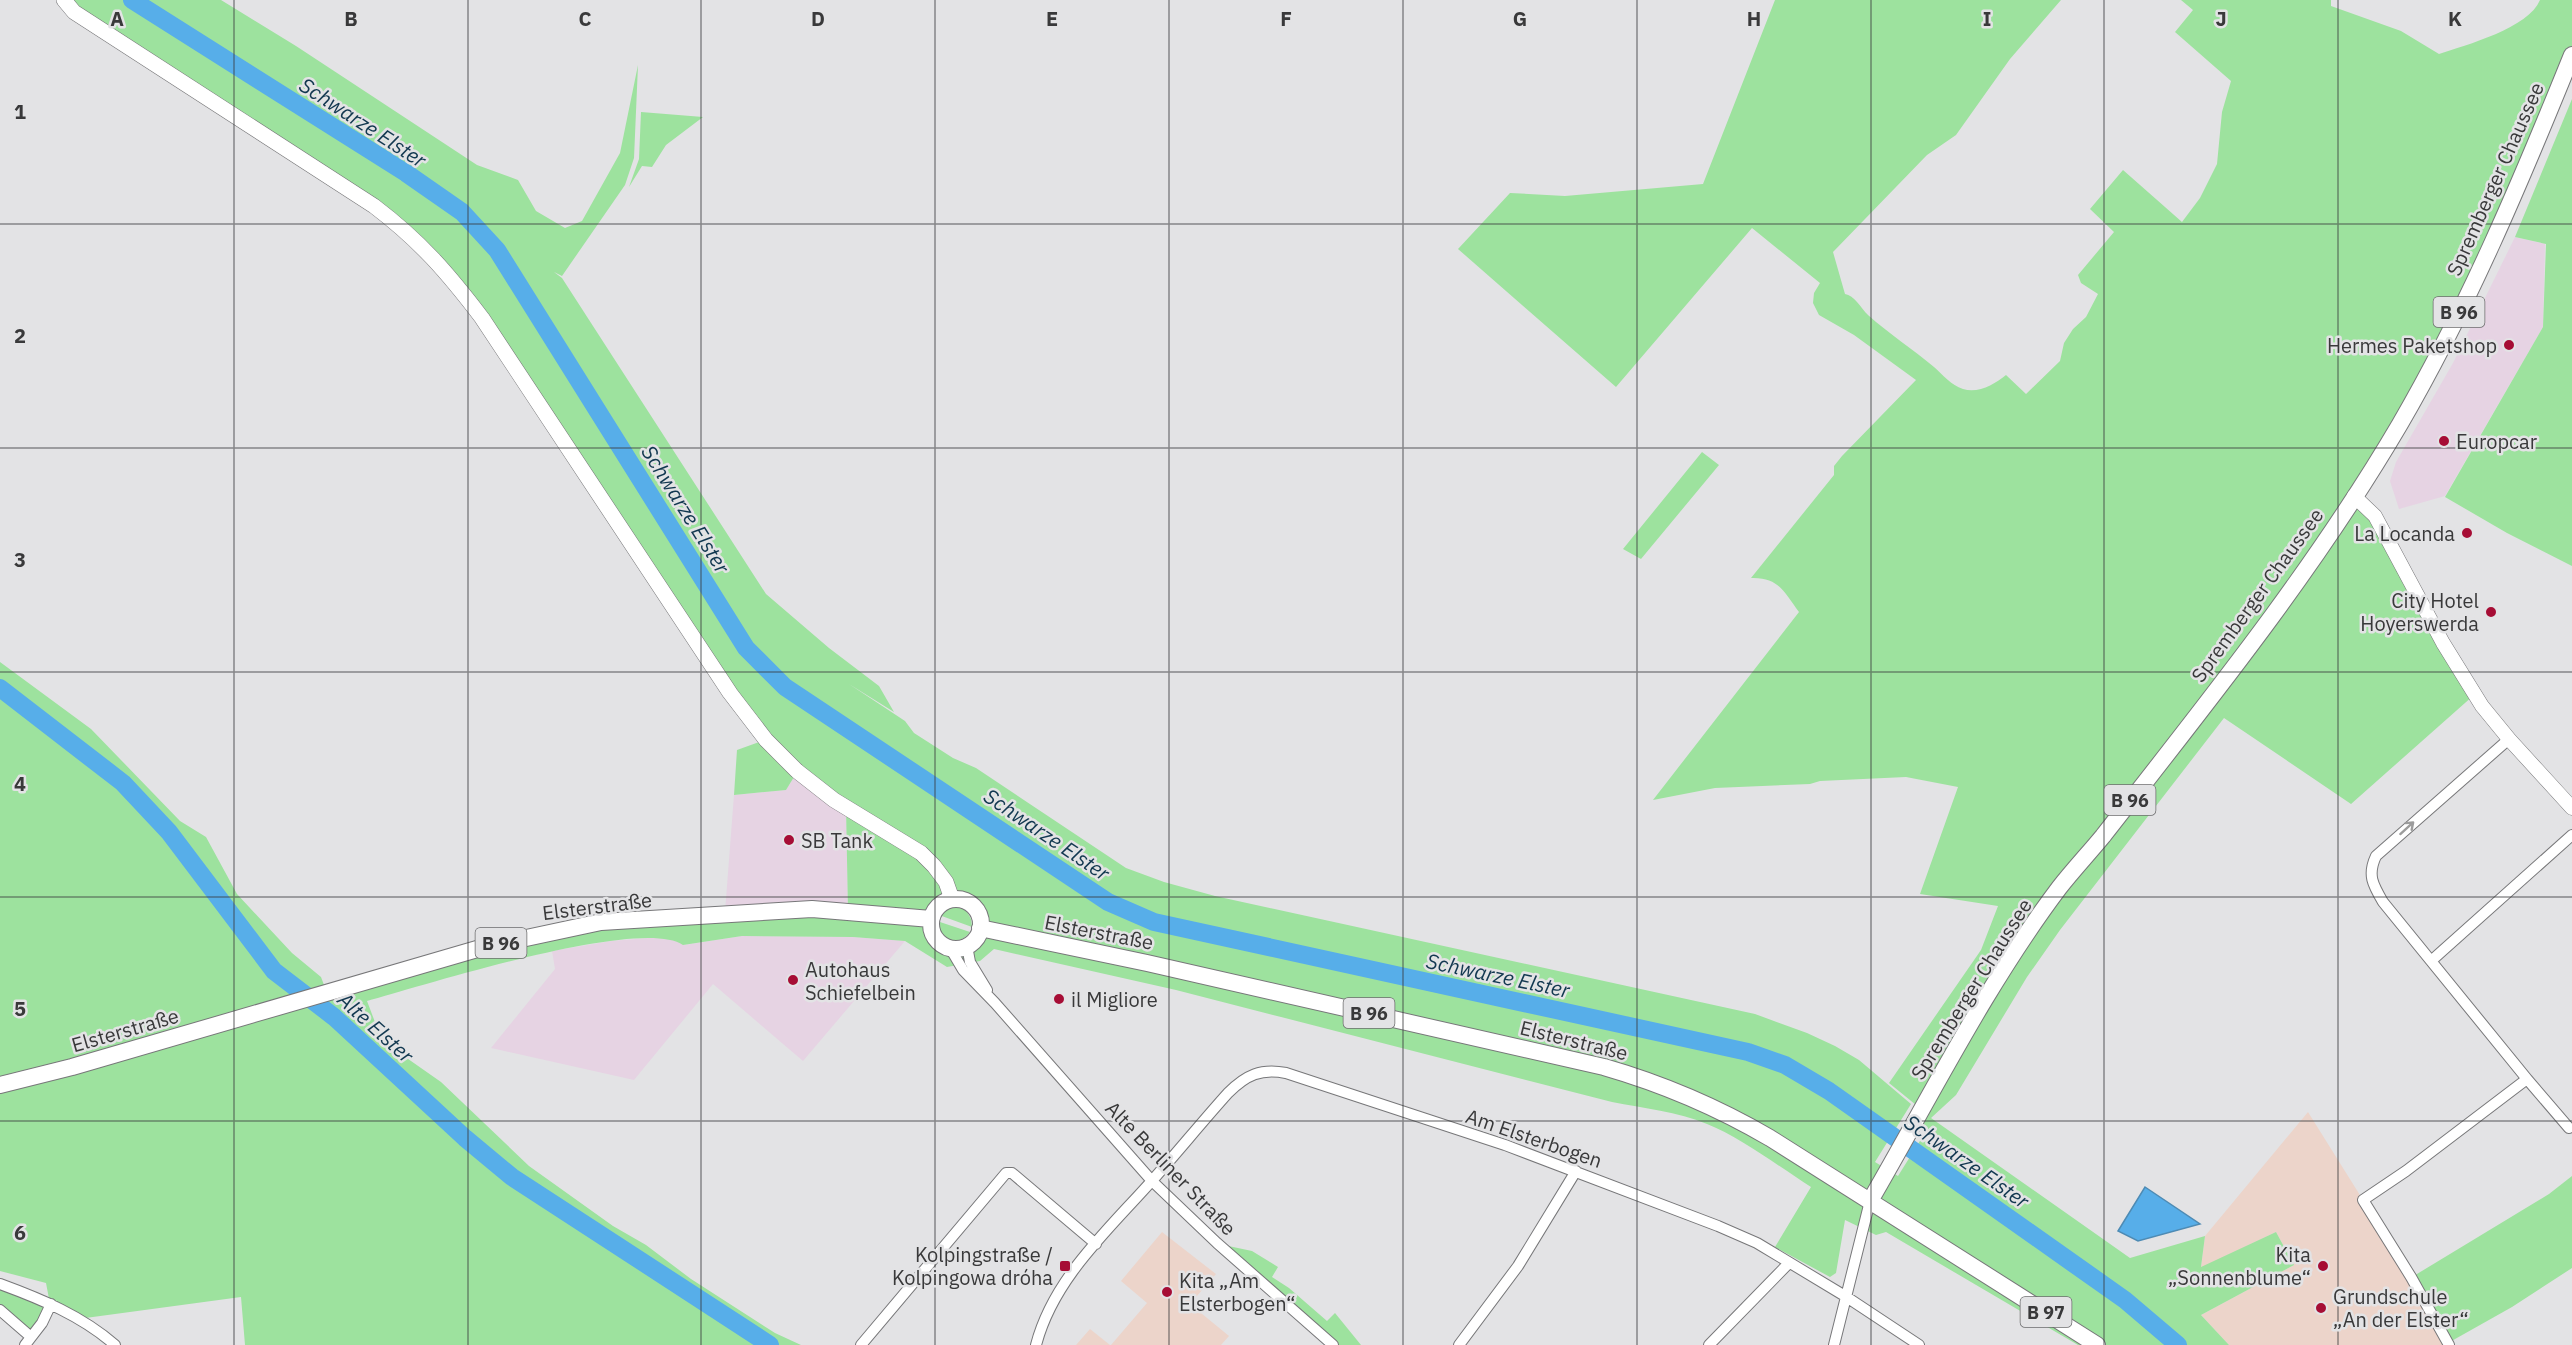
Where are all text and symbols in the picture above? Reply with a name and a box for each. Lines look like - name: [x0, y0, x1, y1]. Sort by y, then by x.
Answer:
- text: A: [110, 5, 124, 32]
- text: B: [344, 5, 358, 32]
- text: C: [578, 5, 592, 32]
- text: D: [811, 5, 825, 32]
- text: E: [1046, 5, 1058, 32]
- text: F: [1280, 5, 1292, 32]
- text: G: [1513, 5, 1527, 32]
- text: H: [1747, 5, 1761, 32]
- text: I: [1983, 5, 1991, 32]
- text: J: [2215, 5, 2227, 32]
- text: K: [2448, 5, 2462, 32]
- water label: Schwarze Elster: [294, 70, 433, 174]
- street label: Spremberger Chaussee: [2440, 78, 2550, 280]
- text: 1: [14, 98, 26, 125]
- road number: B 96: [2434, 297, 2484, 327]
- text: 2: [14, 322, 26, 349]
- place label: Hermes Paketshop: [2327, 332, 2497, 359]
- marker: Hermes Paketshop: [2502, 338, 2516, 352]
- place label: Europcar: [2456, 428, 2537, 455]
- marker: Europcar: [2437, 434, 2451, 448]
- water label: Schwarze Elster: [635, 440, 737, 580]
- street label: Spremberger Chaussee: [2185, 503, 2329, 687]
- place label: La Locanda: [2354, 520, 2455, 547]
- marker: La Locanda: [2460, 526, 2474, 540]
- text: 3: [14, 546, 26, 573]
- place label: City Hotel Hoyerswerda: [2360, 587, 2479, 637]
- marker: City Hotel Hoyerswerda: [2484, 605, 2498, 619]
- text: 4: [14, 770, 26, 797]
- water label: Schwarze Elster: [979, 782, 1117, 887]
- road number: B 96: [2104, 785, 2156, 815]
- one-way arrow: [2399, 821, 2414, 835]
- place label: SB Tank: [801, 827, 873, 854]
- marker: SB Tank: [782, 833, 796, 847]
- street label: Elsterstraße: [541, 886, 653, 926]
- street label: Spremberger Chaussee: [1904, 893, 2038, 1085]
- street label: Elsterstraße: [1042, 908, 1156, 956]
- road number: B 96: [476, 928, 526, 958]
- water label: Schwarze Elster: [1424, 946, 1574, 1004]
- place label: Autohaus Schiefelbein: [805, 956, 916, 1006]
- marker: Autohaus Schiefelbein: [786, 973, 800, 987]
- water label: Alte Elster: [331, 985, 421, 1069]
- place label: il Migliore: [1071, 986, 1158, 1013]
- marker: il Migliore: [1052, 992, 1066, 1006]
- text: 5: [14, 995, 26, 1022]
- road number: B 96: [1344, 998, 1394, 1028]
- street label: Elsterstraße: [68, 1002, 182, 1058]
- street label: Elsterstraße: [1517, 1014, 1631, 1066]
- street label: Alte Berliner Straße: [1100, 1095, 1242, 1241]
- street label: Am Elsterbogen: [1462, 1102, 1606, 1174]
- water label: Schwarze Elster: [1899, 1108, 2036, 1215]
- text: 6: [14, 1219, 26, 1246]
- place label: Kolpingstraße / Kolpingowa dróha: [892, 1241, 1053, 1291]
- place label: Kita „Sonnenblume“: [2168, 1241, 2311, 1291]
- marker: Kolpingstraße / Kolpingowa dróha: [1058, 1259, 1072, 1273]
- marker: Kita „Sonnenblume“: [2316, 1259, 2330, 1273]
- place label: Kita „Am Elsterbogen“: [1179, 1267, 1295, 1317]
- place label: Grundschule „An der Elster“: [2333, 1283, 2469, 1333]
- marker: Kita „Am Elsterbogen“: [1160, 1285, 1174, 1299]
- road number: B 97: [2020, 1297, 2072, 1327]
- marker: Grundschule „An der Elster“: [2314, 1301, 2328, 1315]

